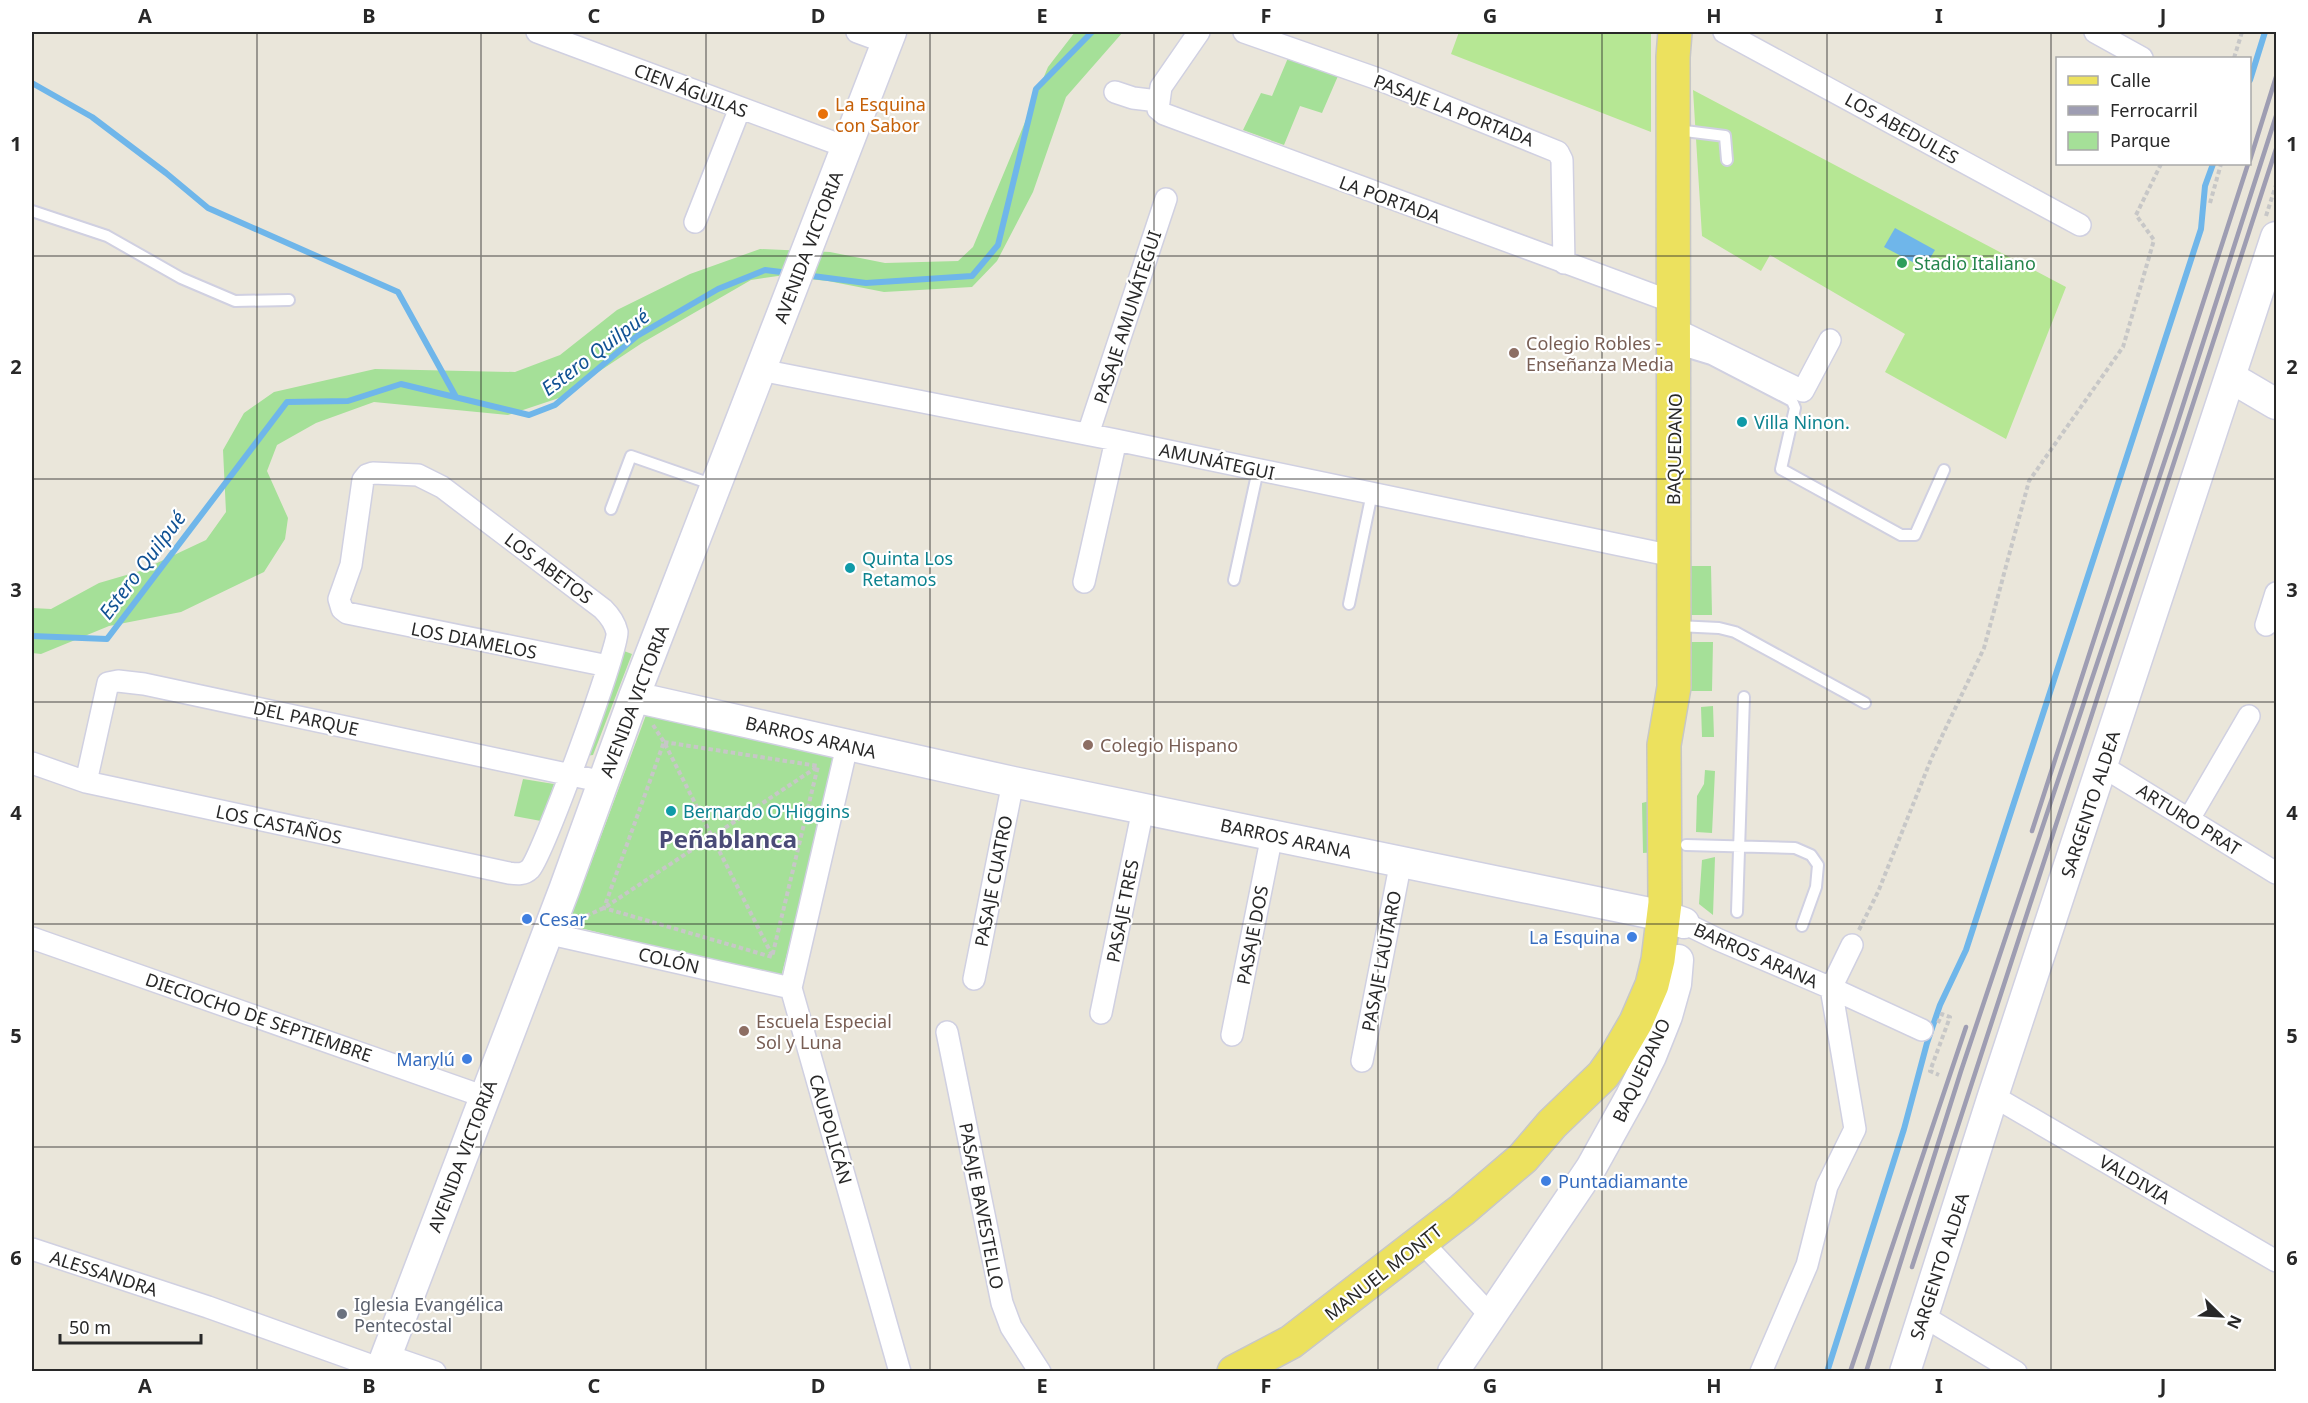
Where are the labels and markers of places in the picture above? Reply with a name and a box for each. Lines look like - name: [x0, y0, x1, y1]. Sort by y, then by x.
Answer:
- place label: La Esquina con Sabor: [835, 92, 926, 137]
- marker: La Esquina con Sabor: [816, 107, 830, 121]
- place label: Stadio Italiano: [1914, 251, 2036, 275]
- marker: Stadio Italiano: [1895, 256, 1909, 270]
- place label: Colegio Robles - Enseñanza Media: [1526, 331, 1674, 376]
- marker: Colegio Robles - Enseñanza Media: [1507, 346, 1521, 360]
- place label: Villa Ninon.: [1754, 410, 1850, 434]
- marker: Villa Ninon.: [1735, 415, 1749, 429]
- place label: Quinta Los Retamos: [862, 546, 953, 591]
- marker: Quinta Los Retamos: [843, 561, 857, 575]
- place label: Colegio Hispano: [1100, 733, 1238, 757]
- marker: Colegio Hispano: [1081, 738, 1095, 752]
- place label: Bernardo O'Higgins: [683, 799, 850, 823]
- marker: Bernardo O'Higgins: [664, 804, 678, 818]
- place label: Cesar: [539, 907, 587, 931]
- marker: Cesar: [520, 912, 534, 926]
- place label: La Esquina: [1529, 925, 1620, 949]
- marker: La Esquina: [1625, 930, 1639, 944]
- place label: Escuela Especial Sol y Luna: [756, 1009, 892, 1054]
- marker: Escuela Especial Sol y Luna: [737, 1024, 751, 1038]
- place label: Marylú: [396, 1047, 455, 1071]
- marker: Marylú: [460, 1052, 474, 1066]
- place label: Puntadiamante: [1558, 1169, 1688, 1193]
- marker: Puntadiamante: [1539, 1174, 1553, 1188]
- place label: Iglesia Evangélica Pentecostal: [354, 1292, 504, 1337]
- marker: Iglesia Evangélica Pentecostal: [335, 1307, 349, 1321]

